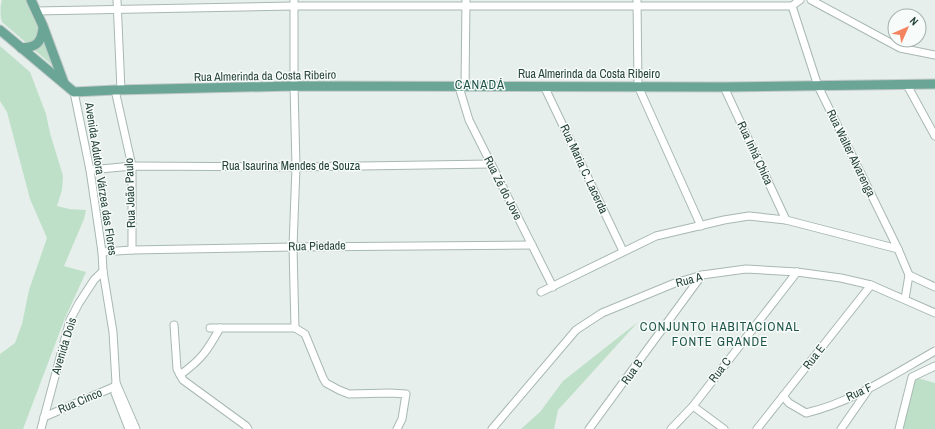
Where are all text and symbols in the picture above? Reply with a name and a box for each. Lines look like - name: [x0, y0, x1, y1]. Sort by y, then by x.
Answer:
- north arrow: [887, 8, 927, 48]
- text: N: [907, 14, 921, 28]
- street label: Rua Almerinda da Costa Ribeiro: [518, 66, 660, 82]
- street label: Rua Almerinda da Costa Ribeiro: [194, 67, 336, 85]
- district label: CANADÁ: [455, 76, 505, 93]
- street label: Avenida Adutora Várzea das Flores: [81, 100, 121, 257]
- street label: Rua Walter Alvarenga: [823, 107, 879, 200]
- street label: Rua Inhá Chica: [733, 119, 777, 188]
- street label: Rua Maria C. Lacerda: [556, 122, 612, 217]
- street label: Rua Zé do Jove: [480, 153, 526, 223]
- street label: Rua João Paulo: [121, 158, 139, 228]
- street label: Rua Isaurina Mendes de Souza: [222, 158, 361, 174]
- street label: Rua Piedade: [288, 237, 346, 255]
- street label: Rua A: [674, 269, 704, 291]
- street label: Avenida Dois: [47, 315, 80, 377]
- district label: CONJUNTO HABITACIONAL FONTE GRANDE: [640, 318, 800, 350]
- street label: Rua E: [799, 341, 829, 373]
- street label: Rua C: [705, 354, 735, 386]
- street label: Rua B: [617, 356, 647, 388]
- street label: Rua F: [843, 379, 875, 405]
- street label: Rua Cinco: [55, 385, 105, 417]

